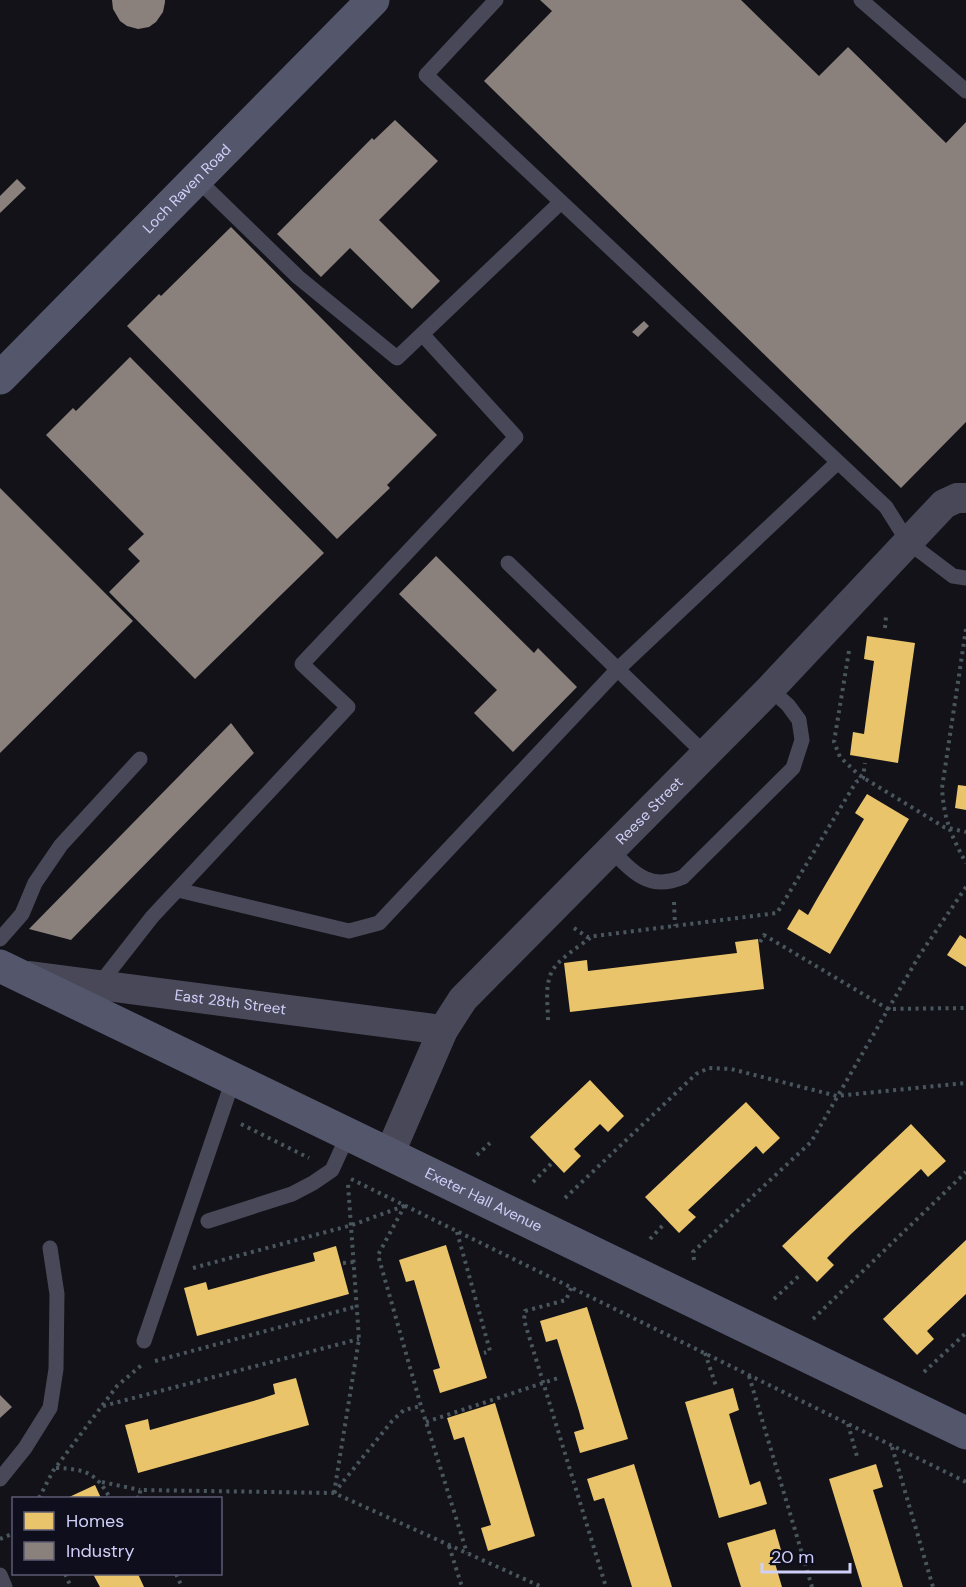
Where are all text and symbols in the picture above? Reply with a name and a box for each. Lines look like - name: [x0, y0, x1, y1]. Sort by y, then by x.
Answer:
- street label: Loch Raven Road: [138, 140, 235, 238]
- street label: Reese Street: [611, 772, 688, 849]
- street label: East 28th Street: [173, 985, 287, 1019]
- street label: Exeter Hall Avenue: [422, 1163, 545, 1237]
- legend: [12, 1497, 222, 1575]
- text: Homes: [66, 1509, 124, 1533]
- scale bar: [762, 1536, 850, 1574]
- text: Industry: [66, 1539, 135, 1563]
- text: 20 m: [771, 1545, 814, 1569]

